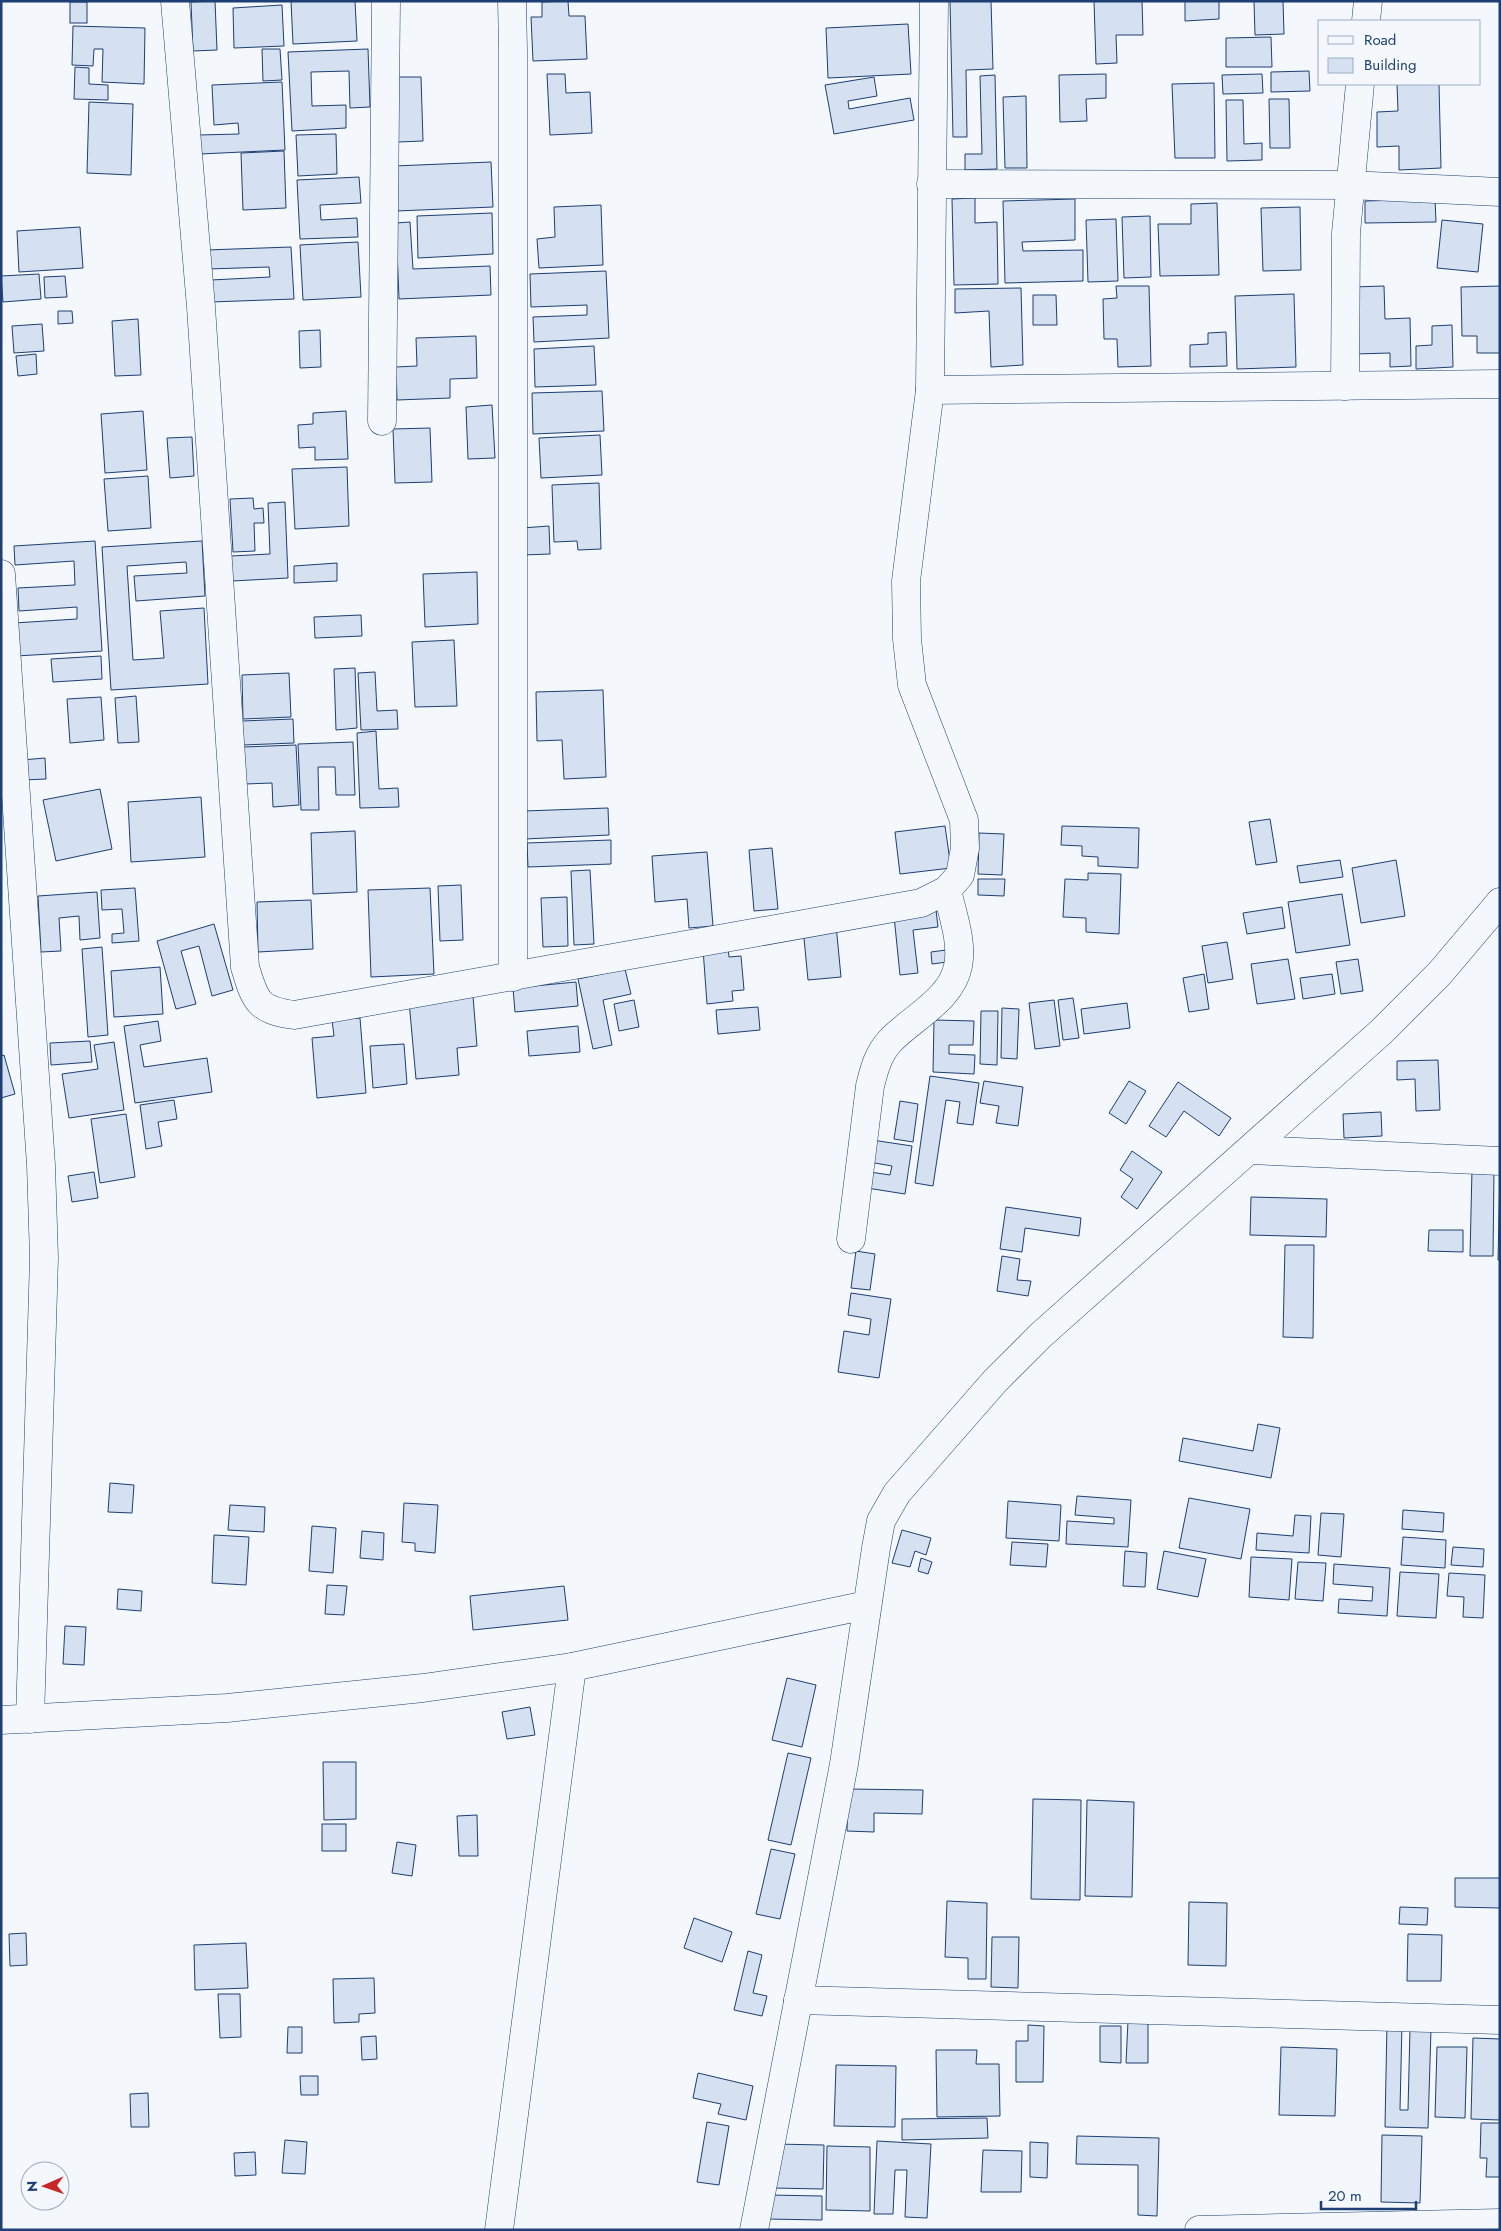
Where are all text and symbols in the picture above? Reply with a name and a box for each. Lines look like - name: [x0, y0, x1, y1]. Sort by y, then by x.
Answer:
- legend: [1318, 20, 1481, 85]
- text: Road: [1364, 29, 1396, 51]
- text: Building: [1364, 54, 1416, 76]
- north arrow: [20, 2161, 70, 2211]
- scale bar: [1321, 2178, 1416, 2210]
- text: N: [22, 2181, 42, 2192]
- text: 20 m: [1328, 2185, 1362, 2207]

